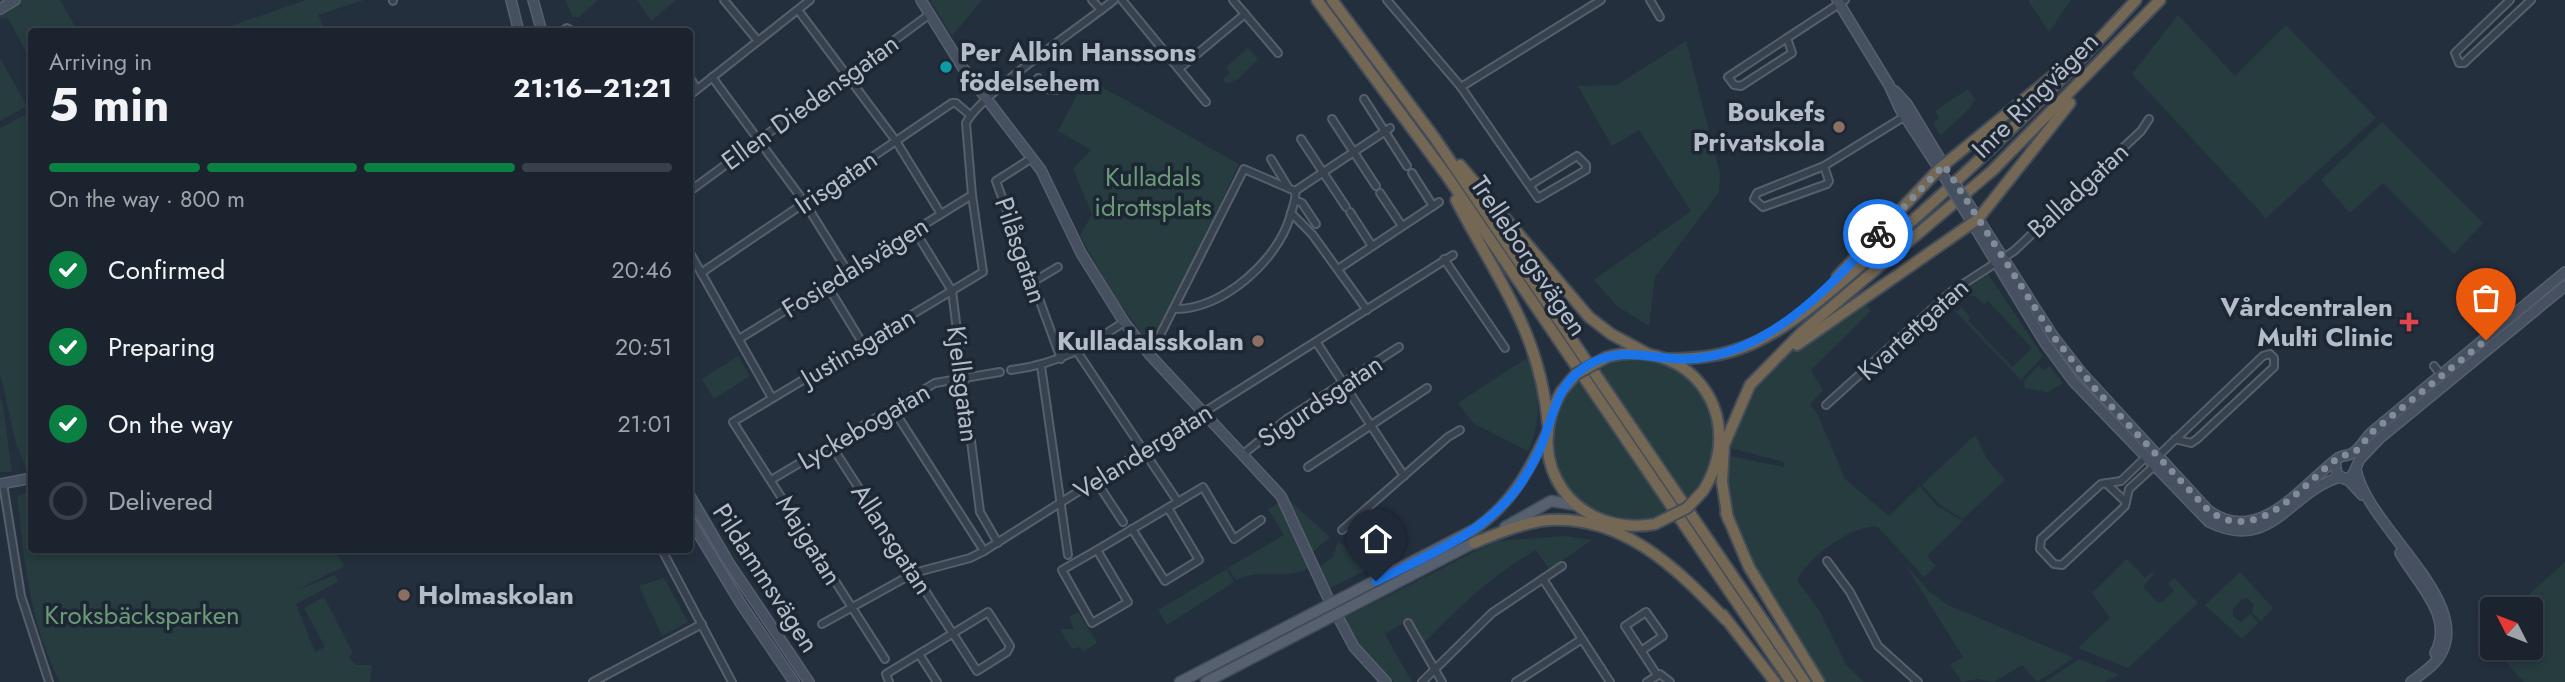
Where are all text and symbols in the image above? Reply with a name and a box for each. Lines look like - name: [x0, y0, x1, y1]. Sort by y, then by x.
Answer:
- street label: Inre Ringvägen: [1963, 23, 2107, 167]
- street label: Ellen Diedensgatan: [713, 25, 907, 179]
- place label: Per Albin Hanssons födelsehem: [960, 33, 1196, 101]
- text: Arriving in: [49, 45, 152, 79]
- marker: Per Albin Hanssons födelsehem: [938, 59, 954, 75]
- text: 21:16–21:21: [513, 69, 672, 107]
- text: 5 min: [49, 72, 169, 138]
- place label: Boukefs Privatskola: [1693, 93, 1825, 161]
- marker: Boukefs Privatskola: [1831, 119, 1847, 135]
- street label: Balladgatan: [2019, 133, 2137, 247]
- street label: Irisgatan: [787, 140, 885, 224]
- park label: Kulladals idrottsplats: [1094, 158, 1212, 226]
- street label: Trelleborgsvägen: [1461, 168, 1597, 344]
- text: On the way · 800 m: [49, 182, 245, 216]
- street label: Pilåsgatan: [985, 192, 1057, 308]
- courier: [1843, 199, 1913, 269]
- street label: Fosiedalsvägen: [774, 207, 936, 327]
- icon: bike: [1859, 215, 1897, 253]
- icon: check: [49, 251, 87, 289]
- text: Confirmed: [108, 251, 225, 289]
- text: 20:46: [612, 253, 672, 287]
- pin: [2456, 268, 2516, 340]
- street label: Kvartettgatan: [1849, 269, 1977, 389]
- icon: bag: [2467, 279, 2505, 317]
- place label: Vårdcentralen Multi Clinic: [2219, 288, 2393, 356]
- street label: Justinsgatan: [791, 298, 922, 398]
- marker: Vårdcentralen Multi Clinic: [2399, 312, 2419, 332]
- place label: Kulladalsskolan: [1057, 322, 1244, 360]
- street label: Kjellsgatan: [937, 324, 989, 444]
- icon: check: [49, 328, 87, 366]
- text: Preparing: [108, 328, 215, 366]
- text: 20:51: [615, 330, 672, 364]
- marker: Kulladalsskolan: [1250, 333, 1266, 349]
- street label: Sigurdsgatan: [1250, 345, 1390, 457]
- street label: Lyckebogatan: [791, 373, 937, 479]
- street label: Velandergatan: [1066, 393, 1220, 509]
- icon: check: [49, 405, 87, 443]
- text: On the way: [108, 405, 233, 443]
- text: 21:01: [618, 407, 672, 441]
- street label: Allansgatan: [842, 476, 942, 602]
- text: Delivered: [108, 482, 213, 520]
- street label: Majgatan: [766, 488, 852, 592]
- street label: Pildammsvägen: [703, 496, 829, 660]
- pin: [1346, 509, 1406, 581]
- icon: home: [1357, 520, 1395, 558]
- place label: Holmaskolan: [418, 576, 574, 614]
- marker: Holmaskolan: [396, 587, 412, 603]
- park label: Kroksbäcksparken: [44, 596, 240, 634]
- north arrow: [2480, 597, 2543, 660]
- map controls: [2480, 597, 2543, 660]

